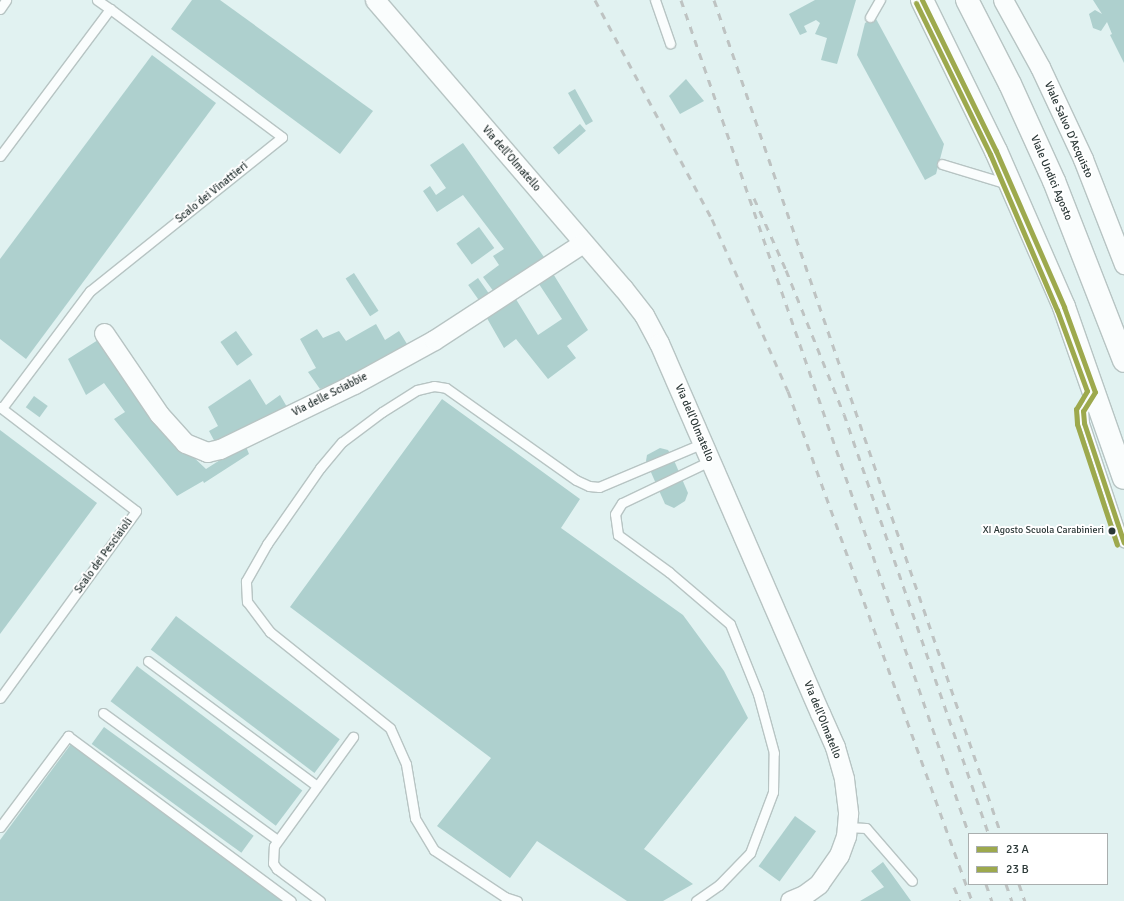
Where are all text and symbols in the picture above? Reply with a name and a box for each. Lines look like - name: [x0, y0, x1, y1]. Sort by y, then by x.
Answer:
- street label: Viale Salvo D'Acquisto: [1041, 80, 1095, 180]
- street label: Via dell'Olmatello: [479, 123, 543, 195]
- street label: Viale Undici Agosto: [1027, 133, 1075, 223]
- street label: Scalo dei Vinattieri: [173, 160, 251, 226]
- street label: Via delle Sciabbie: [290, 370, 370, 420]
- street label: Via dell'Olmatello: [672, 382, 716, 464]
- street label: Scalo dei Pesciaioli: [72, 516, 136, 596]
- place label: XI Agosto Scuola Carabinieri: [983, 525, 1104, 537]
- marker: XI Agosto Scuola Carabinieri: [1107, 526, 1117, 536]
- street label: Via dell'Olmatello: [800, 679, 844, 761]
- legend: [968, 833, 1108, 885]
- text: 23 A: [1006, 842, 1029, 857]
- text: 23 B: [1006, 862, 1029, 877]

